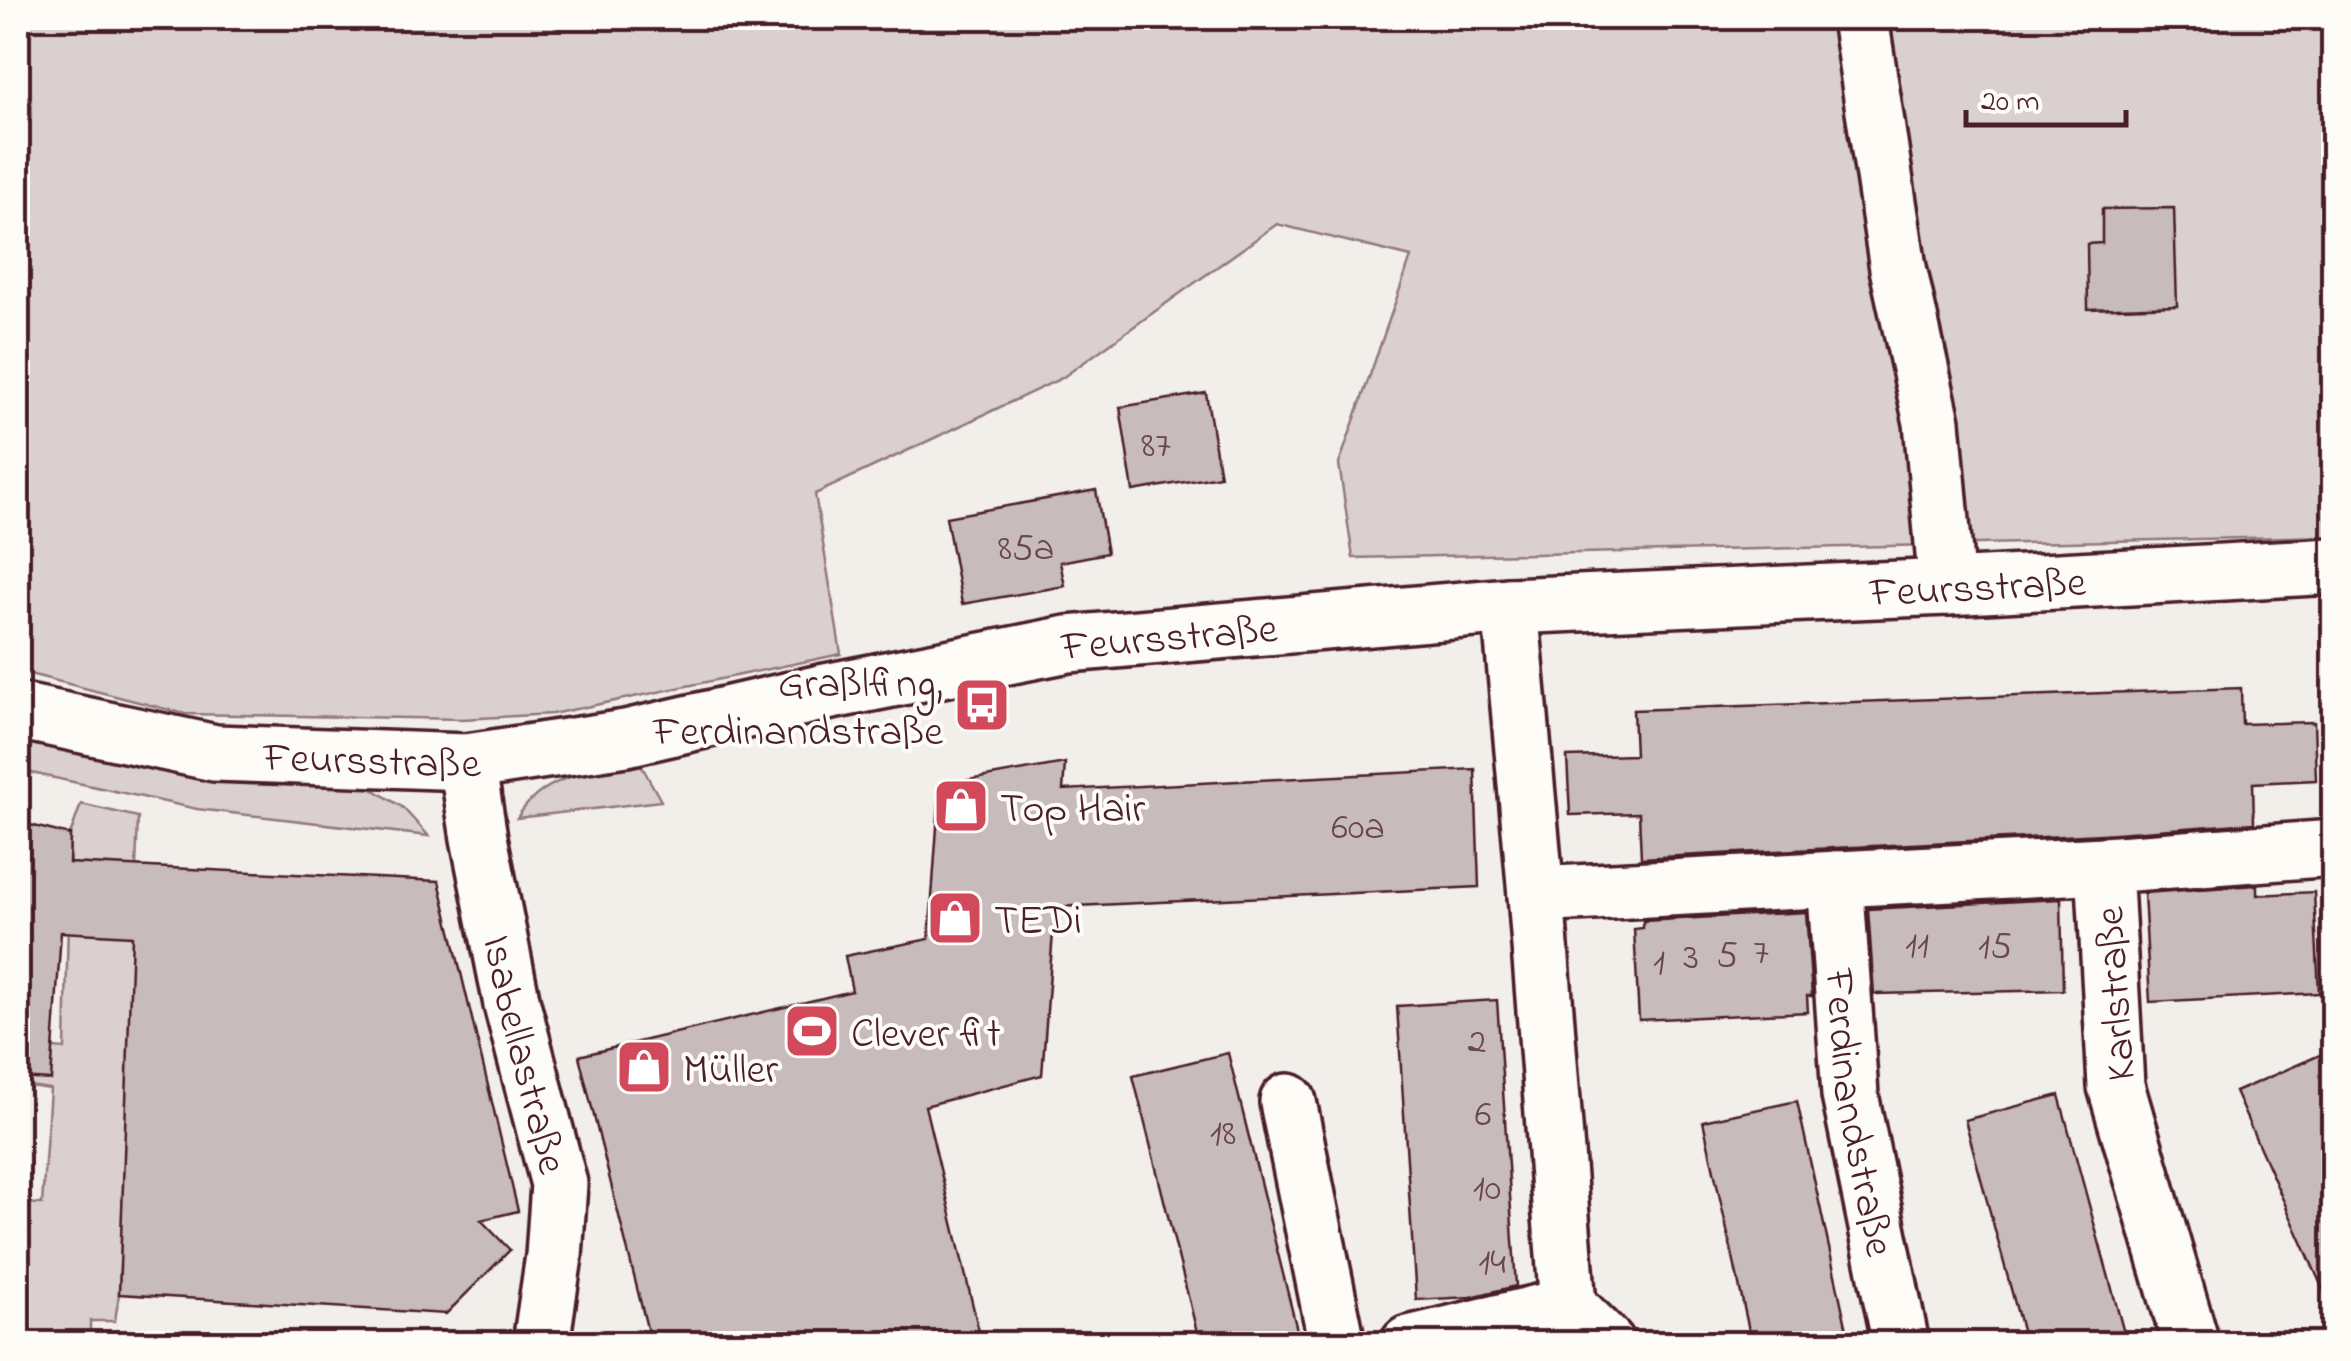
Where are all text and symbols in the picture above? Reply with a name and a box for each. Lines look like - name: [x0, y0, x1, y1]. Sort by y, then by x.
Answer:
- scale bar: [1966, 65, 2126, 127]
- text: 20 m: [1981, 81, 2040, 125]
- house number: 87: [1141, 419, 1171, 475]
- house number: 85a: [998, 522, 1054, 578]
- street label: Feursstraße: [1867, 554, 2088, 625]
- street label: Feursstraße: [1058, 600, 1280, 680]
- place label: Graßlfing, Ferdinandstraße: [652, 655, 943, 764]
- bus stop icon: Graßlfing, Ferdinandstraße: [952, 675, 1012, 735]
- street label: Feursstraße: [261, 729, 485, 798]
- shop icon: Top Hair: [931, 776, 991, 836]
- place label: Top Hair: [1000, 780, 1146, 841]
- house number: 60a: [1331, 801, 1385, 857]
- shop icon: TEDi: [925, 888, 985, 948]
- place label: TEDi: [994, 892, 1082, 953]
- street label: Karlstraße: [2081, 904, 2154, 1083]
- house number: 11: [1905, 919, 1929, 975]
- house number: 15: [1978, 920, 2012, 976]
- house number: 7: [1753, 926, 1769, 982]
- house number: 5: [1716, 929, 1738, 985]
- street label: Isabellastraße: [464, 930, 581, 1181]
- house number: 3: [1683, 931, 1699, 987]
- house number: 1: [1653, 936, 1665, 992]
- street label: Ferdinandstraße: [1806, 966, 1908, 1262]
- sports icon: Clever fit: [782, 1001, 842, 1061]
- place label: Clever fit: [851, 1005, 1001, 1066]
- house number: 2: [1468, 1015, 1486, 1071]
- shop icon: Müller: [614, 1037, 674, 1097]
- place label: Müller: [683, 1041, 779, 1102]
- house number: 6: [1475, 1088, 1491, 1144]
- house number: 18: [1210, 1107, 1236, 1163]
- house number: 10: [1473, 1162, 1501, 1218]
- house number: 14: [1478, 1236, 1506, 1292]

